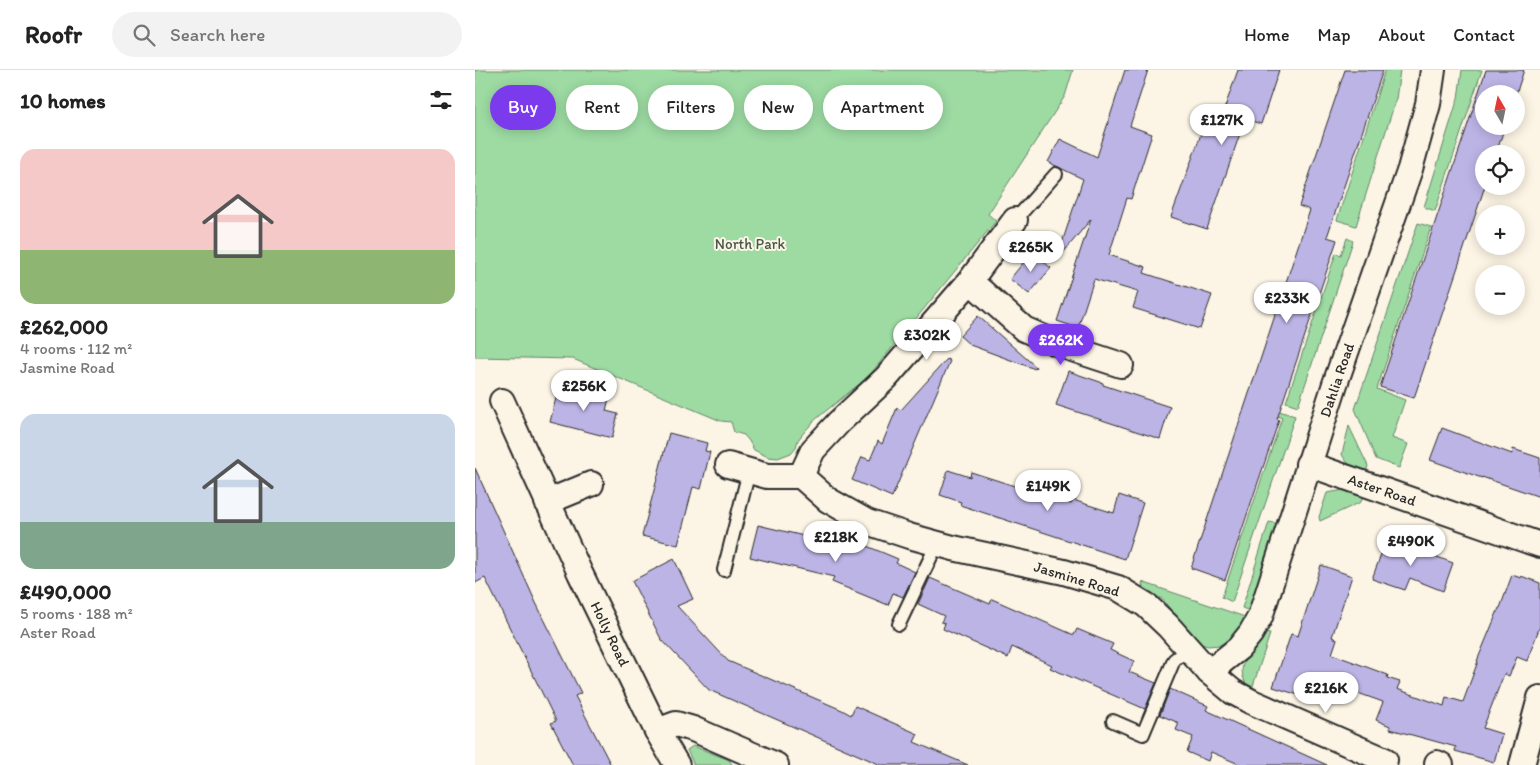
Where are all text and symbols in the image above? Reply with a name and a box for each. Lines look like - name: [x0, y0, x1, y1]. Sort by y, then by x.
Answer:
- search box: [112, 12, 462, 57]
- text: Roofr: [25, 20, 82, 49]
- icon: search: [130, 21, 158, 49]
- text: Search here: [170, 23, 265, 46]
- text: Home: [1244, 24, 1290, 46]
- text: Map: [1318, 24, 1351, 46]
- text: About: [1379, 24, 1425, 46]
- text: Contact: [1453, 24, 1515, 46]
- chip: Buy: [490, 85, 556, 130]
- chip: Rent: [566, 85, 638, 130]
- chip: Filters: [648, 85, 734, 130]
- chip: New: [744, 85, 813, 130]
- chip: Apartment: [823, 85, 943, 130]
- north arrow: [1475, 85, 1525, 135]
- map controls: [1475, 85, 1525, 315]
- icon: filters: [427, 86, 455, 114]
- text: 10 homes: [20, 88, 106, 113]
- pin: £127K: [1187, 104, 1257, 146]
- text: £127K: [1201, 110, 1243, 129]
- button: locate: [1475, 145, 1525, 195]
- icon: home: [193, 181, 283, 271]
- button: +: [1475, 205, 1525, 255]
- pin: £265K: [996, 230, 1066, 273]
- park label: North Park: [715, 235, 785, 253]
- text: £265K: [1009, 237, 1053, 256]
- button: −: [1475, 265, 1525, 315]
- pin: £233K: [1252, 282, 1322, 324]
- text: £233K: [1265, 288, 1309, 307]
- text: £262,000: [20, 314, 108, 339]
- pin: £302K: [892, 318, 962, 361]
- pin: £262K: [1026, 324, 1096, 366]
- text: £302K: [904, 325, 950, 344]
- text: £262K: [1039, 330, 1083, 349]
- text: 4 rooms · 112 m²: [20, 339, 132, 358]
- street label: Dahlia Road: [1316, 340, 1358, 420]
- text: Jasmine Road: [20, 358, 115, 377]
- pin: £256K: [549, 370, 619, 412]
- text: £256K: [562, 376, 606, 395]
- icon: home: [193, 446, 283, 536]
- pin: £149K: [1013, 470, 1083, 512]
- street label: Aster Road: [1345, 470, 1419, 510]
- text: £149K: [1026, 476, 1070, 495]
- pin: £218K: [801, 520, 871, 563]
- pin: £490K: [1376, 524, 1446, 567]
- text: £218K: [814, 527, 858, 546]
- text: £490K: [1388, 531, 1434, 550]
- street label: Jasmine Road: [1032, 557, 1123, 601]
- text: £490,000: [20, 579, 112, 604]
- street label: Holly Road: [587, 599, 634, 670]
- text: 5 rooms · 188 m²: [20, 604, 133, 623]
- text: Aster Road: [20, 623, 96, 642]
- pin: £216K: [1291, 672, 1361, 714]
- text: £216K: [1304, 678, 1348, 697]

